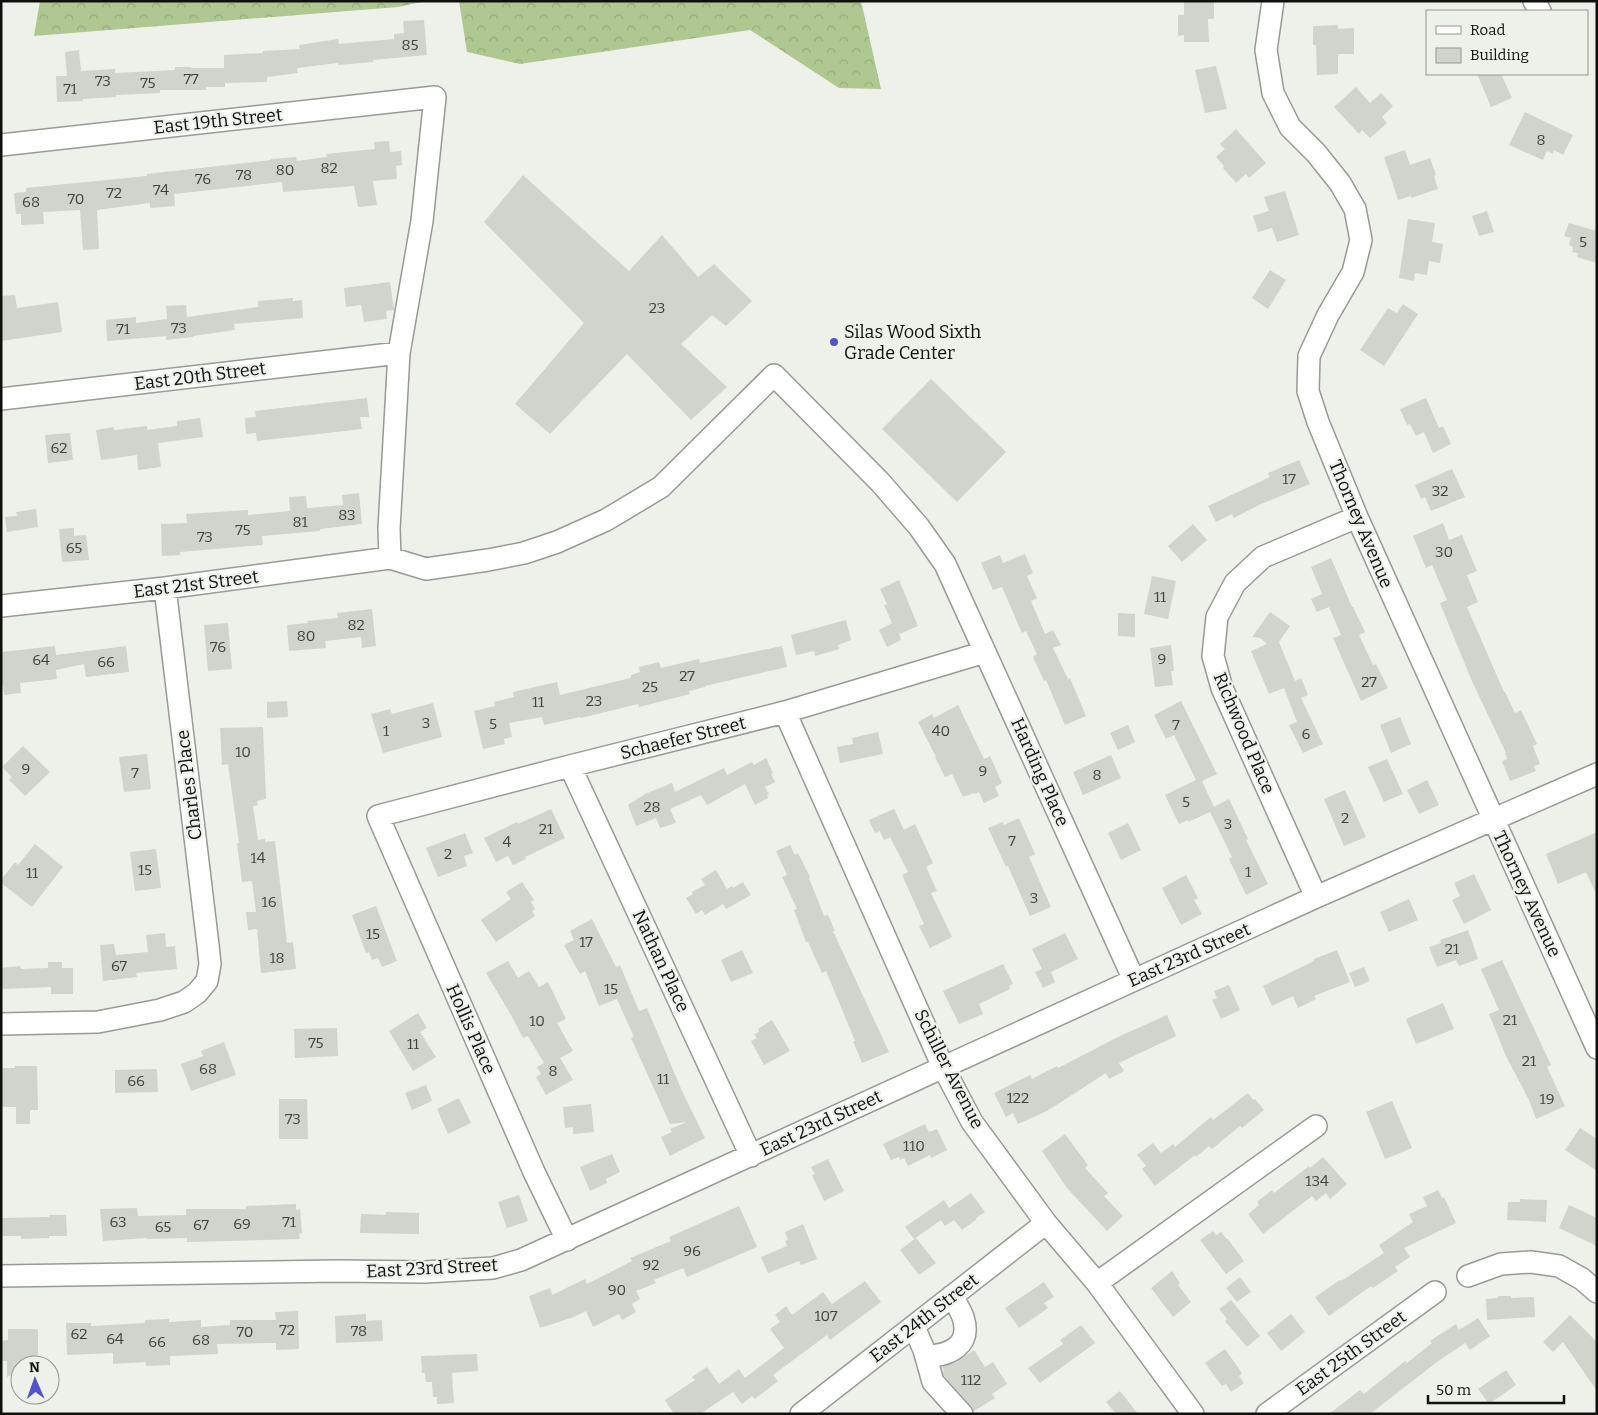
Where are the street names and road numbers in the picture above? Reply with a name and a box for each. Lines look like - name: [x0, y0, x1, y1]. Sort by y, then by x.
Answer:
- street label: East 19th Street: [153, 103, 284, 139]
- street label: East 20th Street: [133, 357, 268, 395]
- street label: Thorney Avenue: [1324, 457, 1398, 591]
- street label: East 21st Street: [132, 565, 260, 603]
- street label: Richwood Place: [1209, 669, 1279, 797]
- street label: Schaefer Street: [618, 712, 749, 764]
- street label: Harding Place: [1006, 714, 1074, 830]
- street label: Charles Place: [171, 729, 207, 841]
- street label: Thorney Avenue: [1488, 827, 1566, 961]
- street label: Nathan Place: [628, 906, 694, 1016]
- street label: East 23rd Street: [1124, 918, 1254, 992]
- street label: Hollis Place: [441, 981, 501, 1077]
- street label: Schiller Avenue: [909, 1006, 989, 1132]
- street label: East 23rd Street: [757, 1085, 886, 1161]
- street label: East 23rd Street: [366, 1254, 499, 1282]
- street label: East 24th Street: [865, 1269, 983, 1367]
- street label: East 25th Street: [1292, 1305, 1411, 1400]

